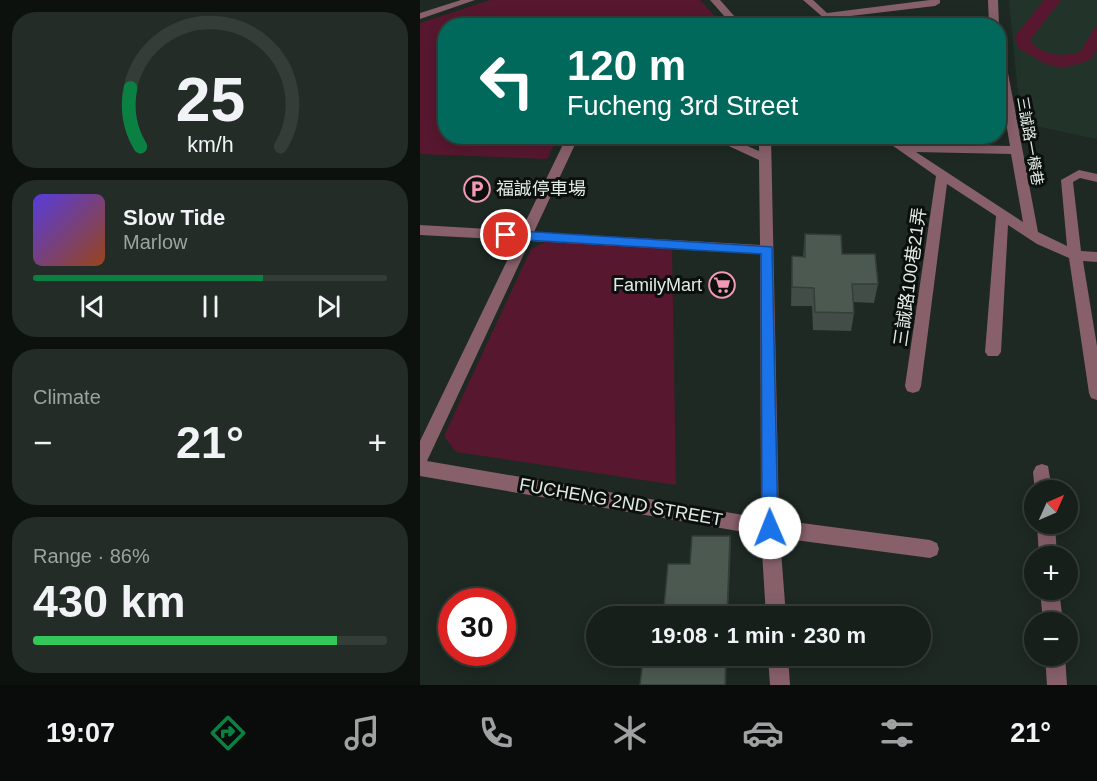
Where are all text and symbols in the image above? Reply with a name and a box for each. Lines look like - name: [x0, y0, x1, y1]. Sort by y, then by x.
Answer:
- icon: left: [468, 42, 546, 120]
- text: 120 m: [567, 42, 686, 89]
- text: 25: [175, 65, 245, 134]
- text: Fucheng 3rd Street: [567, 91, 798, 121]
- street label: 三誠路一橫巷: [1014, 95, 1047, 187]
- text: km/h: [187, 134, 233, 158]
- parking icon: 福誠停車場: [462, 174, 492, 204]
- place label: 福誠停車場: [496, 179, 586, 199]
- text: Slow Tide: [123, 205, 225, 230]
- street label: 三誠路100巷21弄: [890, 206, 930, 348]
- pin: [480, 209, 531, 260]
- icon: arrive: [489, 218, 522, 251]
- text: Marlow: [123, 231, 187, 253]
- supermarket icon: FamilyMart: [707, 270, 737, 300]
- place label: FamilyMart: [613, 275, 702, 295]
- icon: previous: [76, 290, 109, 323]
- icon: pause: [194, 290, 227, 323]
- icon: next: [312, 290, 345, 323]
- text: Climate: [33, 386, 101, 408]
- text: 21°: [176, 417, 244, 468]
- text: −: [33, 424, 52, 461]
- text: +: [368, 424, 387, 461]
- street label: FUCHENG 2ND STREET: [518, 474, 724, 530]
- north arrow: [1024, 480, 1078, 534]
- map controls: [1024, 480, 1078, 666]
- position arrow: [738, 496, 802, 560]
- text: Range · 86%: [33, 545, 150, 567]
- button: +: [1024, 546, 1078, 600]
- text: 430 km: [33, 576, 186, 627]
- speed limit sign: 30: [438, 588, 516, 666]
- button: −: [1024, 612, 1078, 666]
- text: 19:08 · 1 min · 230 m: [651, 623, 866, 648]
- icon: directions: [207, 712, 249, 754]
- icon: music: [341, 712, 383, 754]
- icon: phone: [475, 712, 517, 754]
- icon: climate: [609, 712, 651, 754]
- icon: car: [742, 712, 784, 754]
- icon: filters: [876, 712, 918, 754]
- text: 19:07: [46, 718, 115, 748]
- text: 21°: [1010, 718, 1051, 748]

